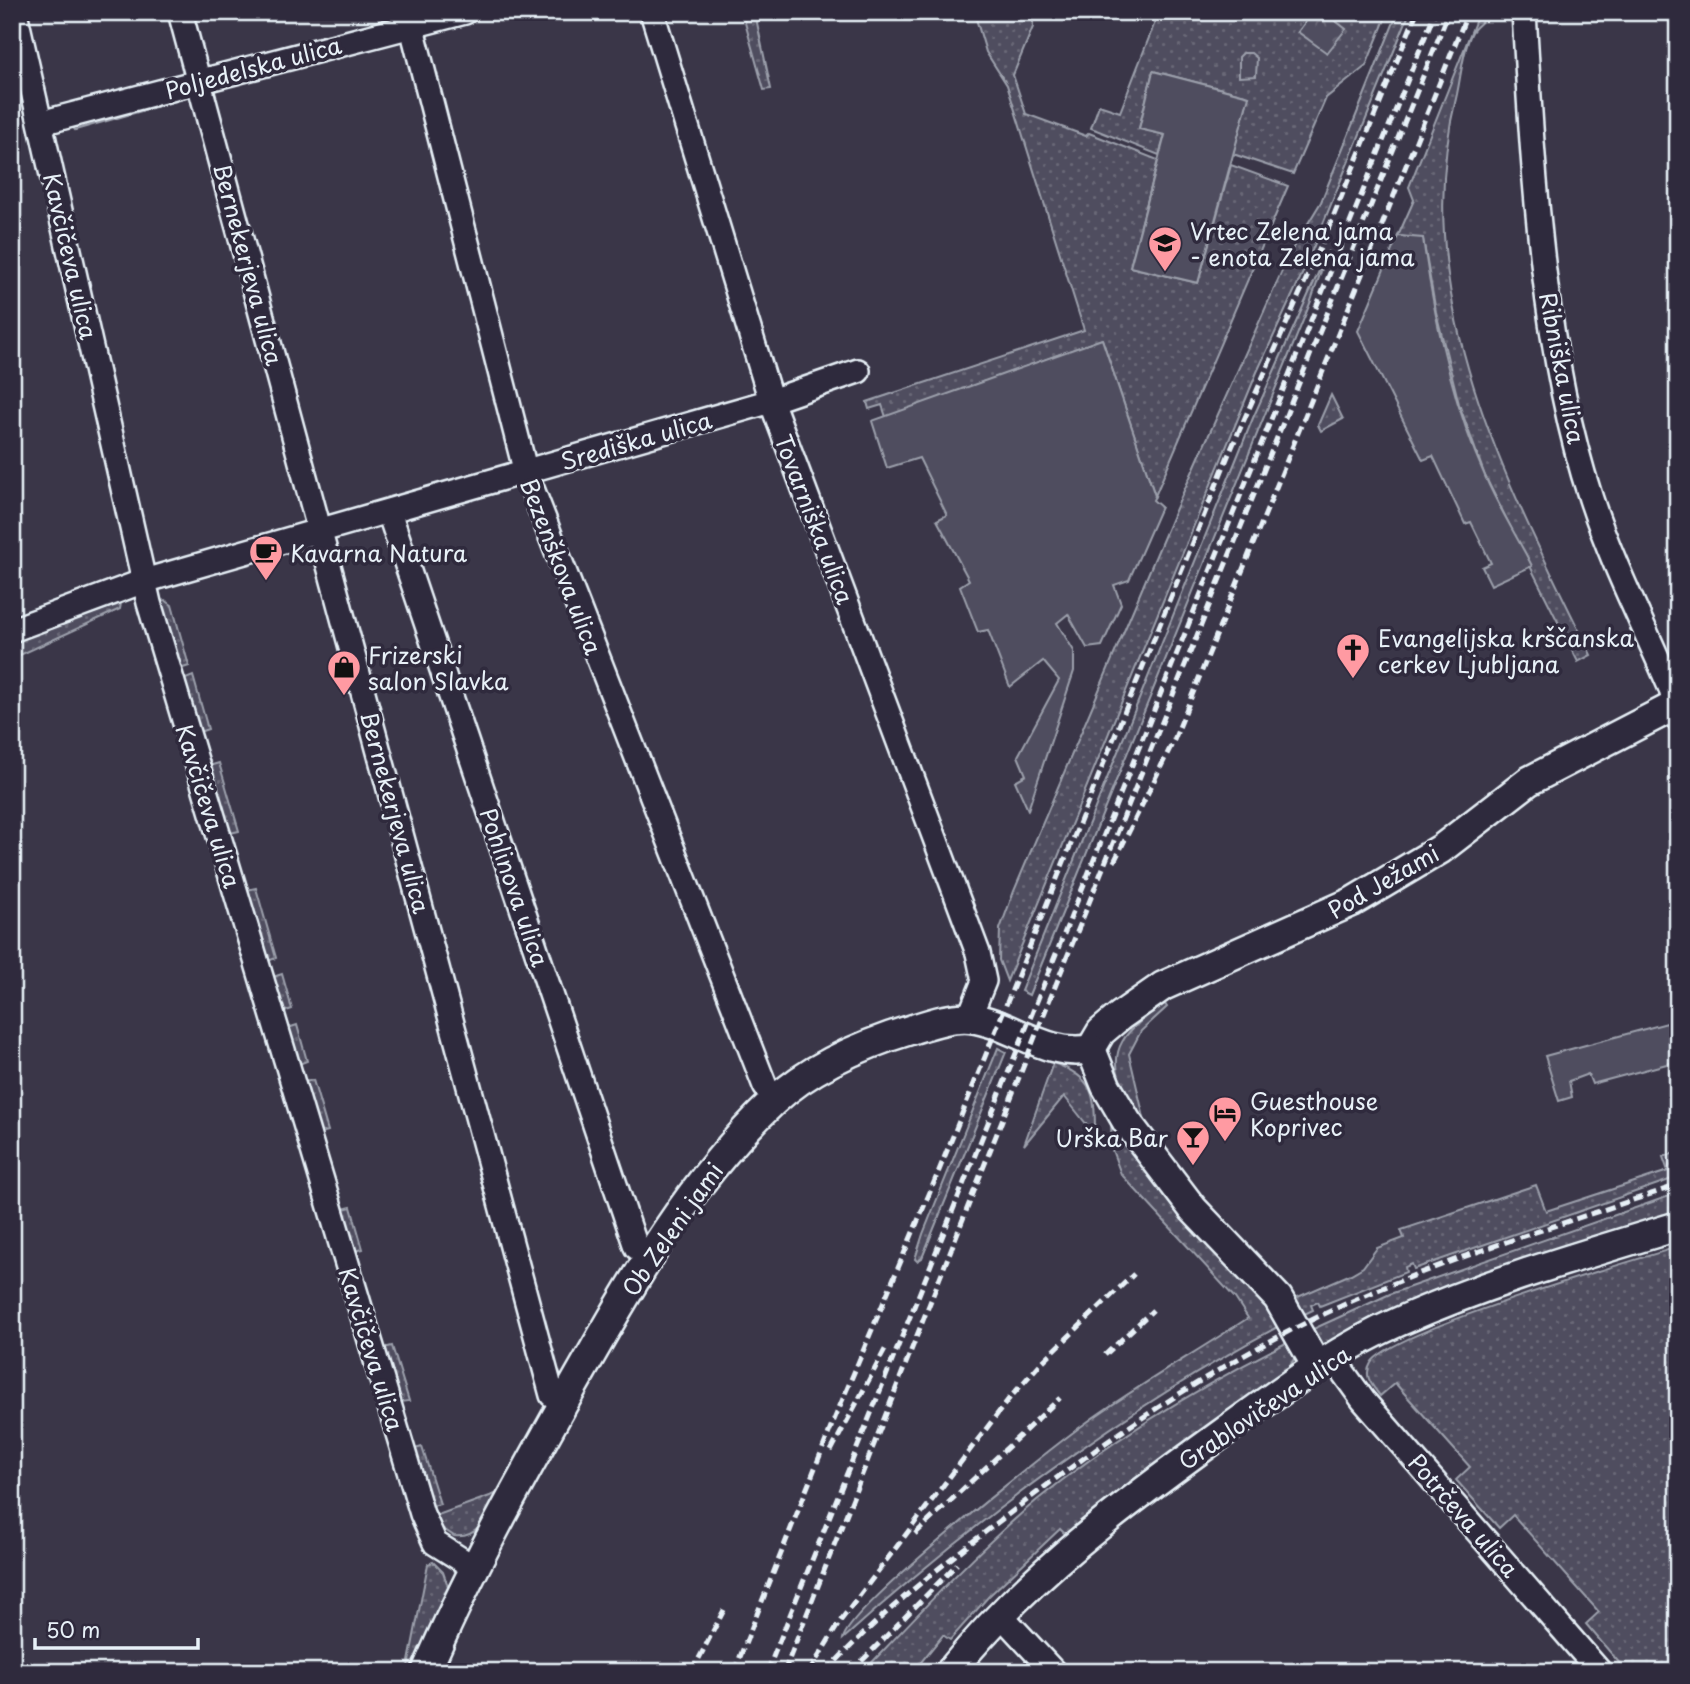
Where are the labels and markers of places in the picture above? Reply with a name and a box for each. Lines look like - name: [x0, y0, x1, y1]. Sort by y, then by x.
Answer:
- place label: Vrtec Zelena jama - enota Zelena jama: [1190, 213, 1415, 274]
- school or university icon: Vrtec Zelena jama - enota Zelena jama: [1146, 224, 1184, 273]
- cafe icon: Kavarna Natura: [247, 533, 285, 582]
- place label: Kavarna Natura: [290, 535, 467, 570]
- place label: Evangelijska krščanska cerkev Ljubljana: [1378, 620, 1634, 681]
- church icon: Evangelijska krščanska cerkev Ljubljana: [1334, 631, 1372, 680]
- place label: Frizerski salon Slavka: [368, 637, 509, 698]
- shop icon: Frizerski salon Slavka: [325, 648, 363, 697]
- place label: Guesthouse Koprivec: [1250, 1083, 1378, 1144]
- hotel icon: Guesthouse Koprivec: [1206, 1094, 1244, 1143]
- bar icon: Urška Bar: [1174, 1118, 1212, 1167]
- place label: Urška Bar: [1055, 1120, 1169, 1155]

